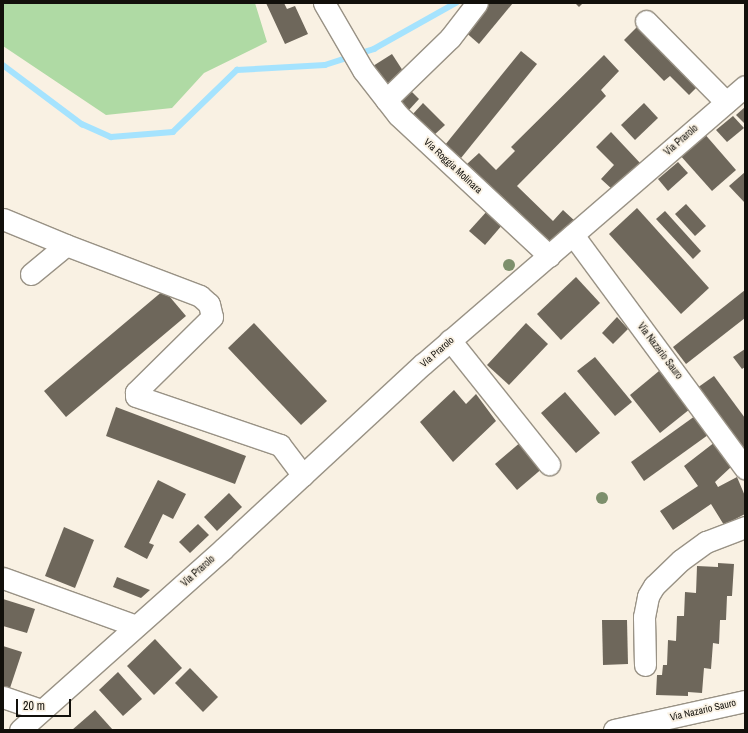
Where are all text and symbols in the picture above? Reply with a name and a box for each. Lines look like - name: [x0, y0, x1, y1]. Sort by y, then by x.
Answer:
- street label: Via Prarolo: [662, 122, 700, 158]
- street label: Via Roggia Molinara: [421, 136, 485, 196]
- street label: Via Nazario Sauro: [635, 321, 685, 381]
- street label: Via Prarolo: [418, 334, 456, 370]
- street label: Via Prarolo: [179, 553, 217, 589]
- scale bar: [18, 691, 73, 717]
- street label: Via Nazario Sauro: [669, 697, 737, 723]
- text: 20 m: [23, 698, 45, 714]

